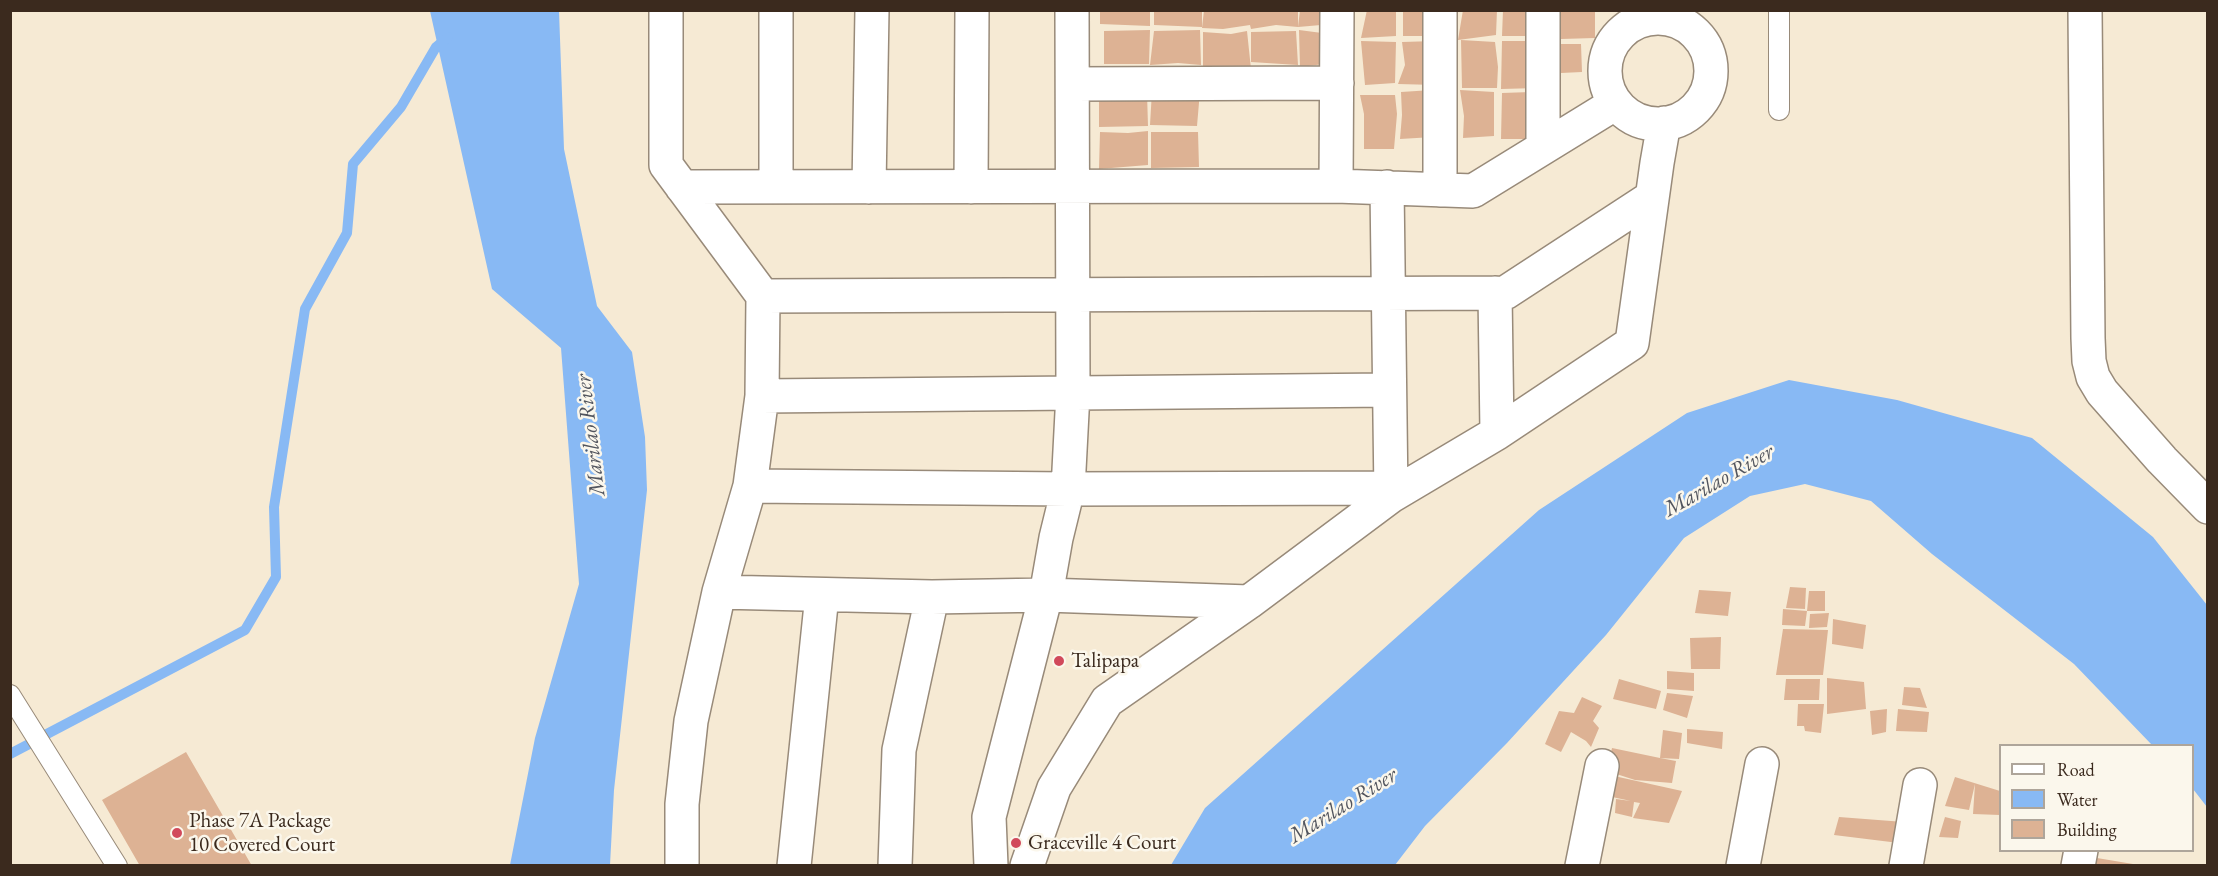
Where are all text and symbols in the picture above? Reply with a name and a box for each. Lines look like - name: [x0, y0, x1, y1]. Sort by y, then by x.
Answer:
- water label: Marilao River: [570, 372, 612, 498]
- water label: Marilao River: [1659, 439, 1779, 523]
- place label: Talipapa: [1071, 648, 1139, 674]
- marker: Talipapa: [1052, 654, 1066, 668]
- legend: [1999, 744, 2194, 852]
- text: Road: [2057, 758, 2095, 781]
- water label: Marilao River: [1284, 762, 1402, 850]
- text: Water: [2057, 788, 2098, 811]
- place label: Phase 7A Package 10 Covered Court: [189, 808, 335, 858]
- text: Building: [2057, 818, 2117, 841]
- marker: Phase 7A Package 10 Covered Court: [170, 826, 184, 840]
- place label: Graceville 4 Court: [1028, 830, 1176, 856]
- marker: Graceville 4 Court: [1009, 836, 1023, 850]

